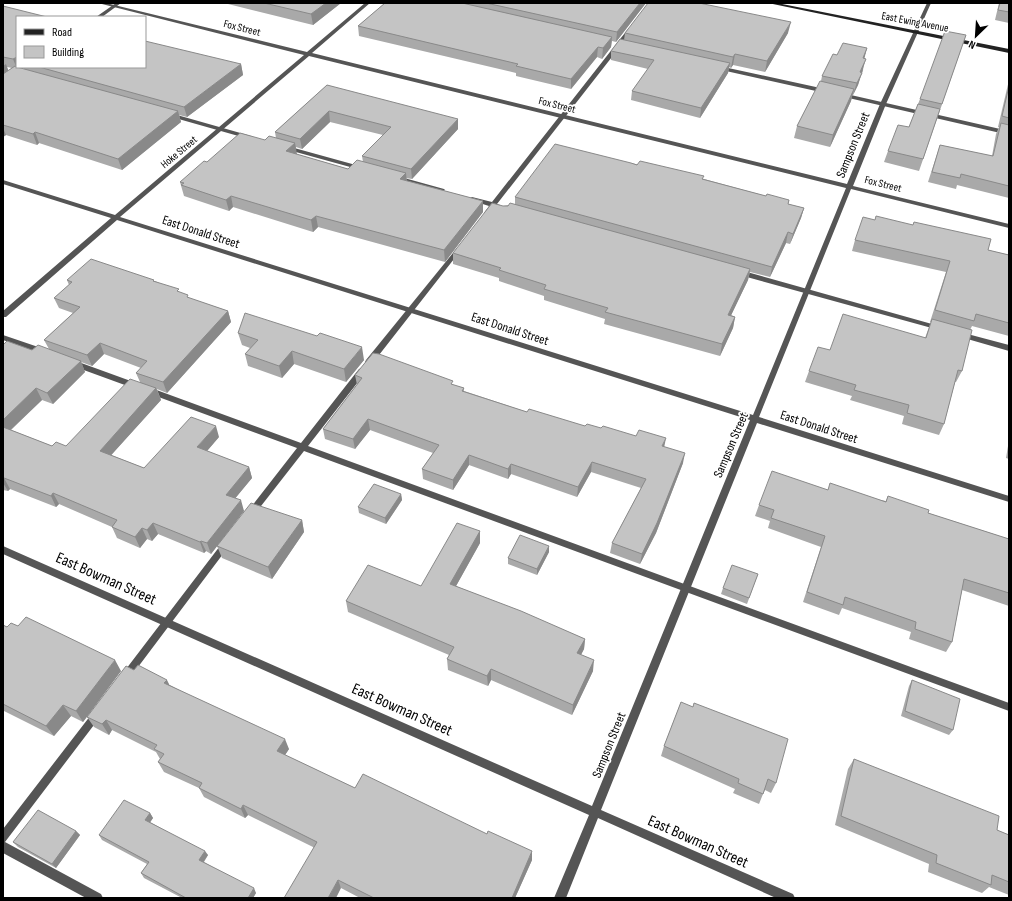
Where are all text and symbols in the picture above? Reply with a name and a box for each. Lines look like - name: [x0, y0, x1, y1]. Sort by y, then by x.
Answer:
- street label: East Ewing Avenue: [880, 9, 950, 35]
- legend: [16, 16, 146, 68]
- north arrow: [956, 16, 996, 56]
- street label: Fox Street: [222, 17, 262, 39]
- text: Road: [52, 25, 72, 40]
- text: N: [966, 37, 977, 52]
- text: Building: [52, 45, 84, 60]
- street label: Fox Street: [537, 94, 577, 116]
- street label: Sampson Street: [833, 110, 873, 180]
- street label: Hoke Street: [158, 133, 200, 171]
- street label: Fox Street: [863, 173, 903, 195]
- street label: East Donald Street: [160, 212, 242, 252]
- street label: East Donald Street: [469, 309, 551, 349]
- street label: East Donald Street: [778, 407, 860, 447]
- street label: Sampson Street: [710, 410, 752, 480]
- street label: East Bowman Street: [53, 548, 159, 610]
- street label: East Bowman Street: [349, 679, 455, 741]
- street label: Sampson Street: [589, 710, 629, 780]
- street label: East Bowman Street: [645, 811, 751, 873]

